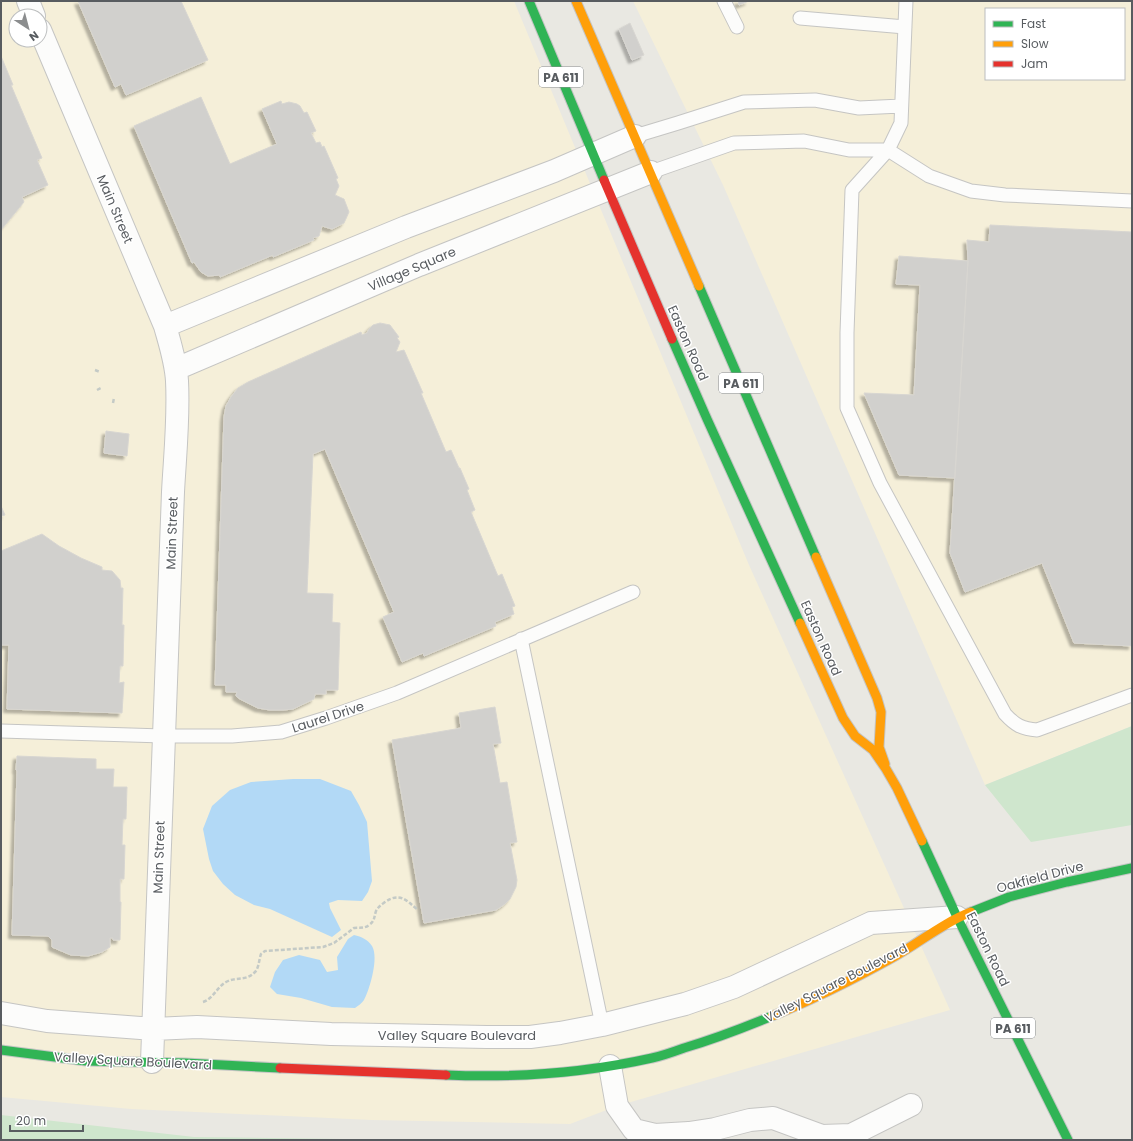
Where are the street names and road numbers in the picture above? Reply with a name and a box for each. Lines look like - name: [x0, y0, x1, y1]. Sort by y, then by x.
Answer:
- road number: PA 611: [539, 67, 583, 87]
- street label: Main Street: [92, 172, 138, 247]
- street label: Village Square: [365, 242, 459, 296]
- street label: Easton Road: [663, 302, 713, 384]
- road number: PA 611: [719, 373, 763, 393]
- street label: Main Street: [161, 496, 183, 570]
- street label: Easton Road: [796, 597, 846, 679]
- street label: Laurel Drive: [289, 696, 367, 738]
- street label: Main Street: [148, 820, 170, 894]
- street label: Oakfield Drive: [994, 856, 1086, 898]
- street label: Easton Road: [962, 908, 1014, 990]
- street label: Valley Square Boulevard: [761, 939, 911, 1027]
- road number: PA 611: [991, 1018, 1035, 1038]
- street label: Valley Square Boulevard: [378, 1026, 536, 1045]
- street label: Valley Square Boulevard: [53, 1047, 213, 1075]

